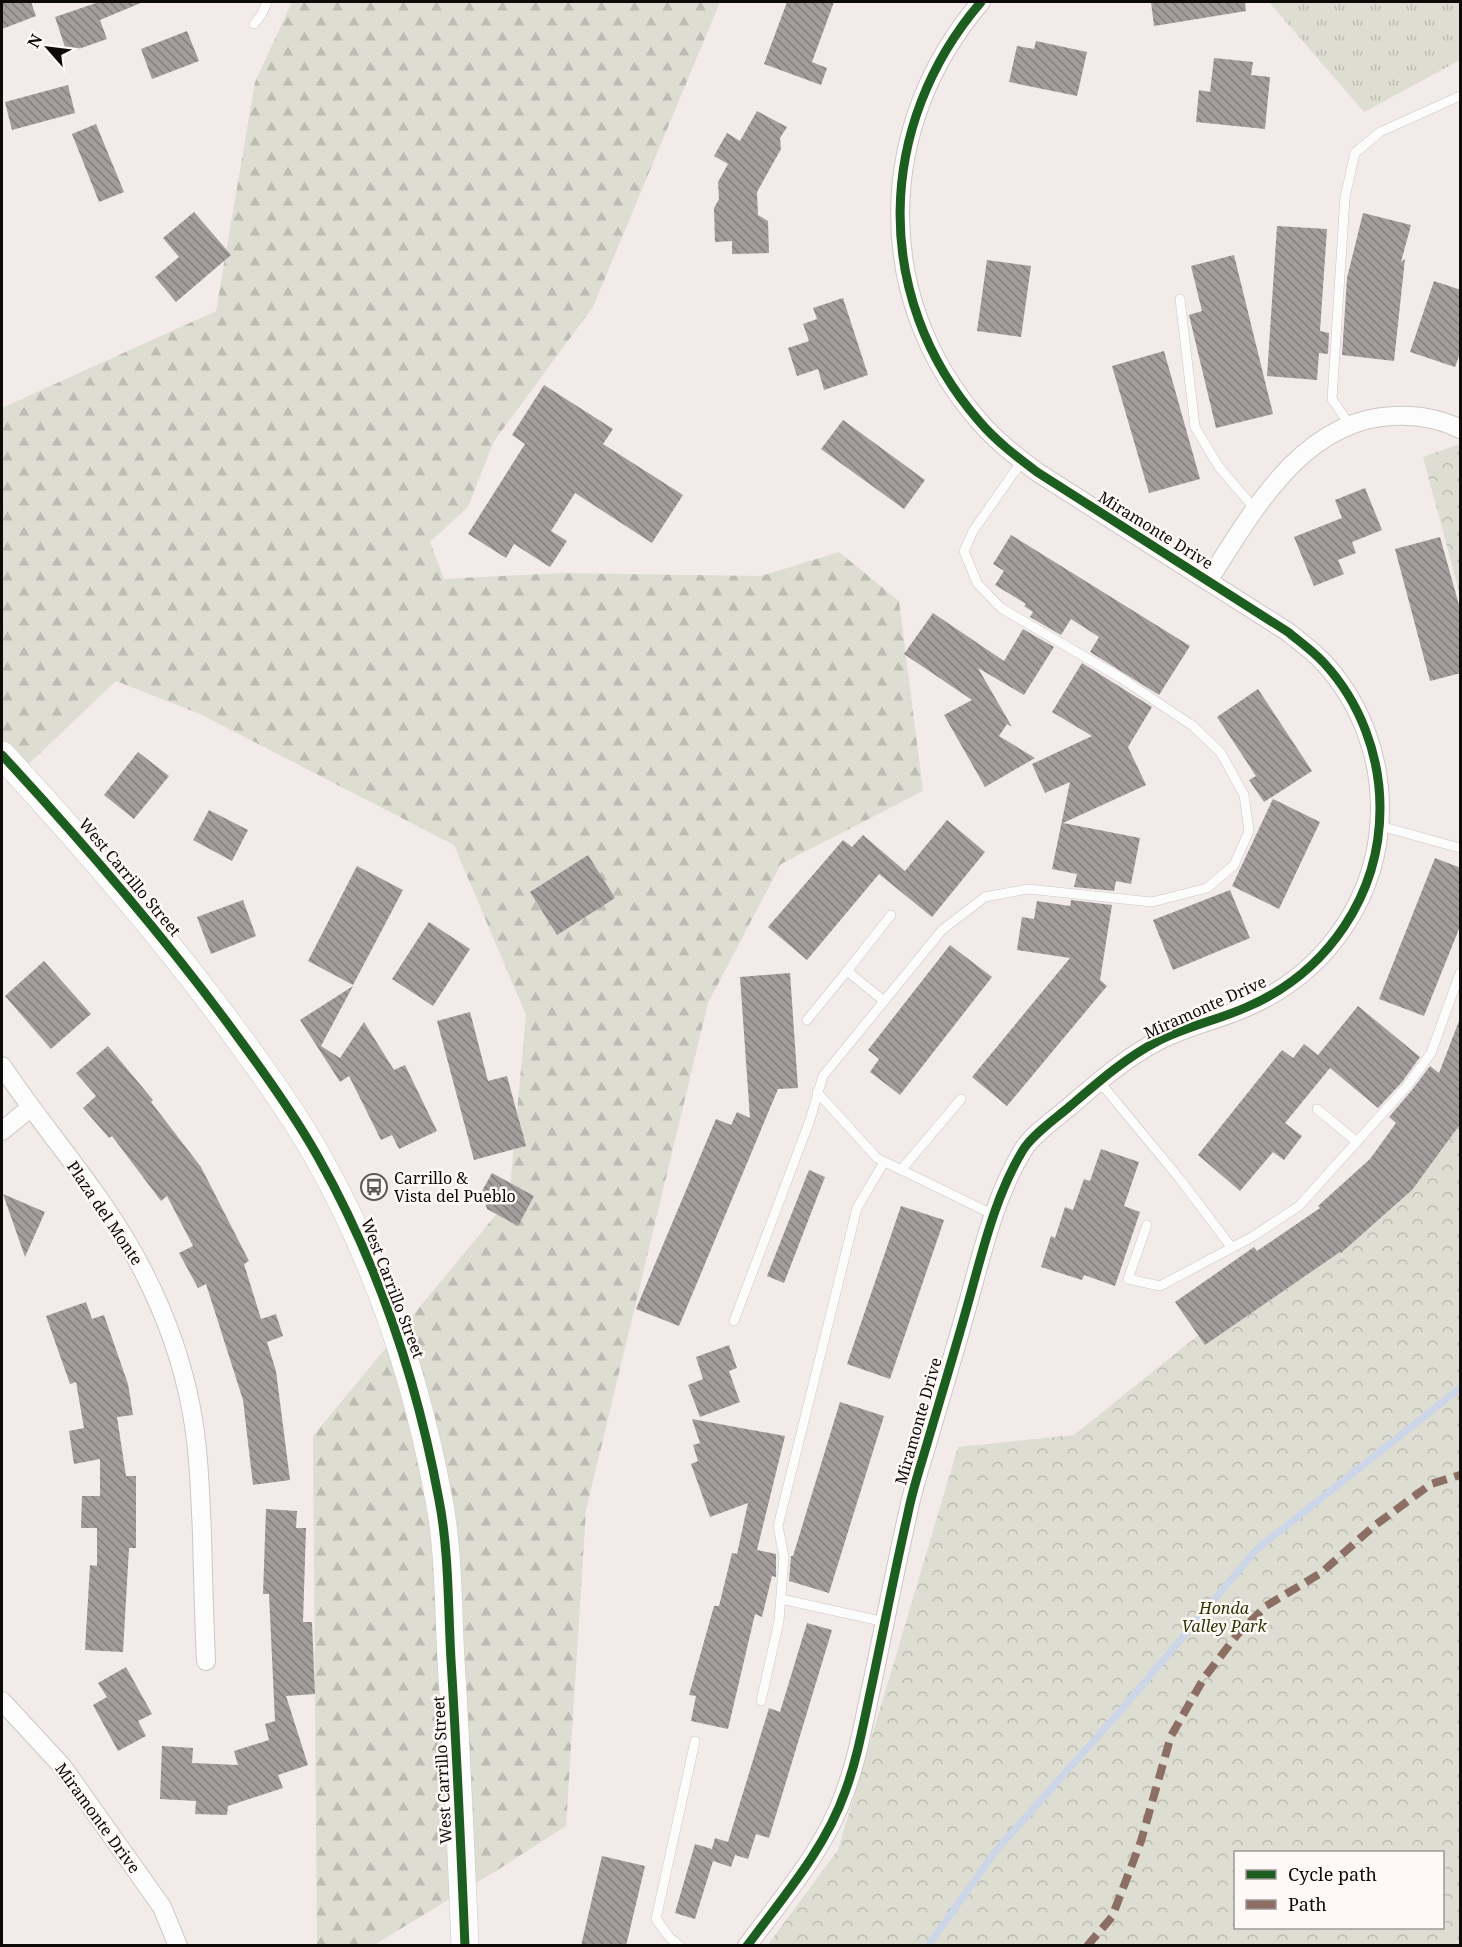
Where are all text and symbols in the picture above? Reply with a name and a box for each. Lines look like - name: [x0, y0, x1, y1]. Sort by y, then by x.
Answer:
- north arrow: [18, 18, 78, 78]
- text: N: [22, 30, 48, 52]
- street label: Miramonte Drive: [1094, 486, 1218, 574]
- street label: West Carrillo Street: [74, 813, 186, 941]
- street label: Miramonte Drive: [1140, 970, 1270, 1044]
- street label: Plaza del Monte: [62, 1157, 148, 1269]
- place label: Carrillo & Vista del Pueblo: [394, 1167, 516, 1207]
- bus stop icon: Carrillo & Vista del Pueblo: [359, 1172, 389, 1202]
- street label: West Carrillo Street: [356, 1215, 430, 1362]
- street label: Miramonte Drive: [889, 1355, 947, 1487]
- park label: Honda Valley Park: [1181, 1597, 1267, 1637]
- street label: West Carrillo Street: [427, 1695, 457, 1845]
- street label: Miramonte Drive: [50, 1758, 146, 1878]
- legend: [1234, 1851, 1444, 1929]
- text: Cycle path: [1288, 1862, 1377, 1886]
- text: Path: [1288, 1892, 1327, 1916]

